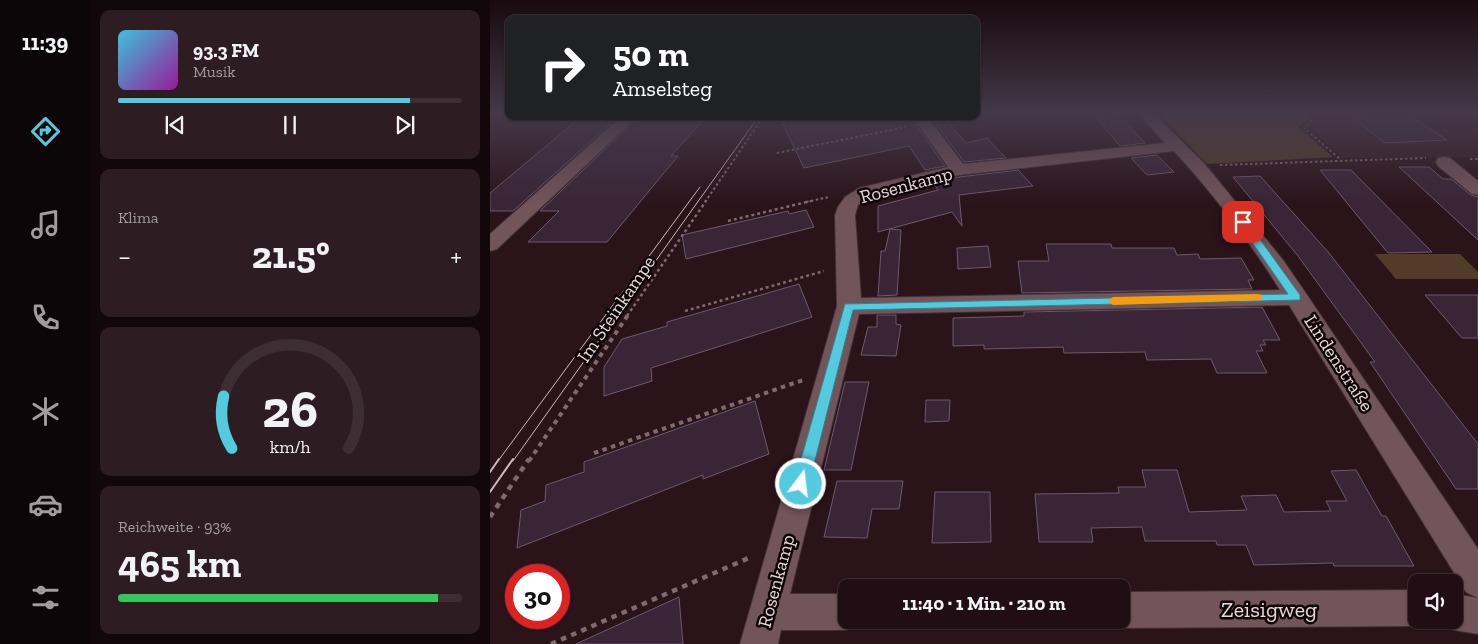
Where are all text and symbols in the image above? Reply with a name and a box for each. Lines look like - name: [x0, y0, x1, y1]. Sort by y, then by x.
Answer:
- text: 11:39: [22, 29, 68, 56]
- text: 50 m: [613, 33, 689, 75]
- icon: right: [530, 35, 595, 100]
- text: 93.3 FM: [193, 39, 259, 62]
- text: Musik: [193, 62, 236, 81]
- text: Amselsteg: [613, 75, 712, 102]
- icon: previous: [161, 111, 189, 139]
- icon: pause: [276, 111, 304, 139]
- icon: next: [391, 111, 419, 139]
- icon: directions: [28, 114, 63, 149]
- street label: Rosenkamp: [857, 162, 955, 208]
- pin: [1222, 201, 1264, 243]
- icon: music: [28, 207, 63, 242]
- text: Klima: [118, 208, 159, 227]
- icon: arrive: [1229, 208, 1257, 236]
- text: 21.5°: [252, 232, 330, 278]
- text: −: [118, 240, 131, 273]
- text: +: [450, 240, 462, 273]
- street label: Im Steinkampe: [572, 251, 660, 367]
- icon: phone: [28, 300, 63, 335]
- street label: Lindenstraße: [1299, 310, 1379, 416]
- text: 26: [262, 378, 318, 440]
- icon: climate: [28, 394, 63, 429]
- text: km/h: [270, 436, 310, 458]
- position arrow: [774, 457, 826, 509]
- icon: car: [28, 487, 63, 522]
- text: Reichweite · 93%: [118, 517, 231, 536]
- street label: Rosenkamp: [753, 532, 799, 630]
- text: 465 km: [118, 541, 241, 587]
- speed limit sign: 30: [505, 564, 570, 629]
- map controls: [1408, 574, 1463, 629]
- button: sound: [1408, 574, 1463, 629]
- icon: filters: [28, 580, 63, 615]
- text: 11:40 · 1 Min. · 210 m: [902, 592, 1066, 615]
- street label: Zeisigweg: [1221, 596, 1317, 623]

